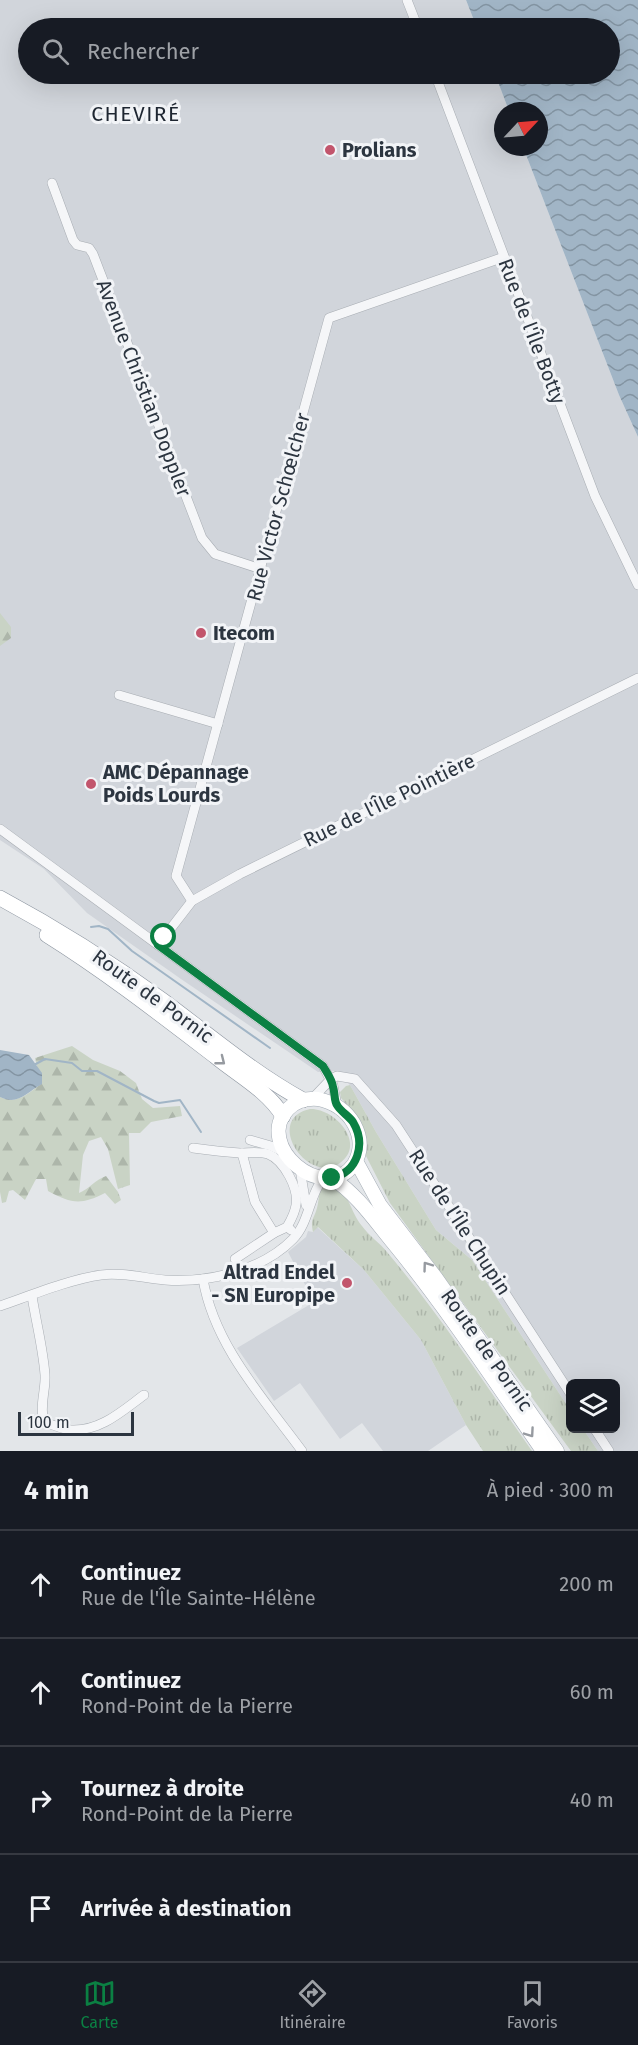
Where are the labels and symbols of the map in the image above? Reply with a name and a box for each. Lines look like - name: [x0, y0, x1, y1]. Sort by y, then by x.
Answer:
- district label: CHEVIRÉ: [91, 101, 181, 127]
- north arrow: [494, 102, 548, 156]
- place label: Prolians: [342, 138, 417, 162]
- marker: Prolians: [323, 143, 337, 157]
- street label: Rue de l'Île Botty: [493, 255, 571, 407]
- street label: Avenue Christian Doppler: [91, 276, 197, 500]
- street label: Rue Victor Schœlcher: [241, 410, 315, 604]
- place label: Itecom: [213, 621, 275, 645]
- marker: Itecom: [194, 626, 208, 640]
- street label: Rue de l'Île Pointière: [299, 748, 479, 852]
- place label: AMC Dépannage Poids Lourds: [102, 760, 249, 807]
- marker: AMC Dépannage Poids Lourds: [84, 777, 98, 791]
- route start: [150, 923, 176, 949]
- street label: Route de Pornic: [88, 944, 218, 1048]
- one-way arrow: [214, 1054, 225, 1065]
- street label: Rue de l'Île Chupin: [404, 1144, 516, 1300]
- route end: [318, 1164, 344, 1190]
- place label: Altrad Endel - SN Europipe: [211, 1260, 335, 1307]
- one-way arrow: [423, 1261, 434, 1272]
- marker: Altrad Endel - SN Europipe: [340, 1276, 354, 1290]
- street label: Route de Pornic: [436, 1284, 538, 1416]
- scale bar: [18, 1409, 134, 1436]
- one-way arrow: [523, 1426, 534, 1437]

